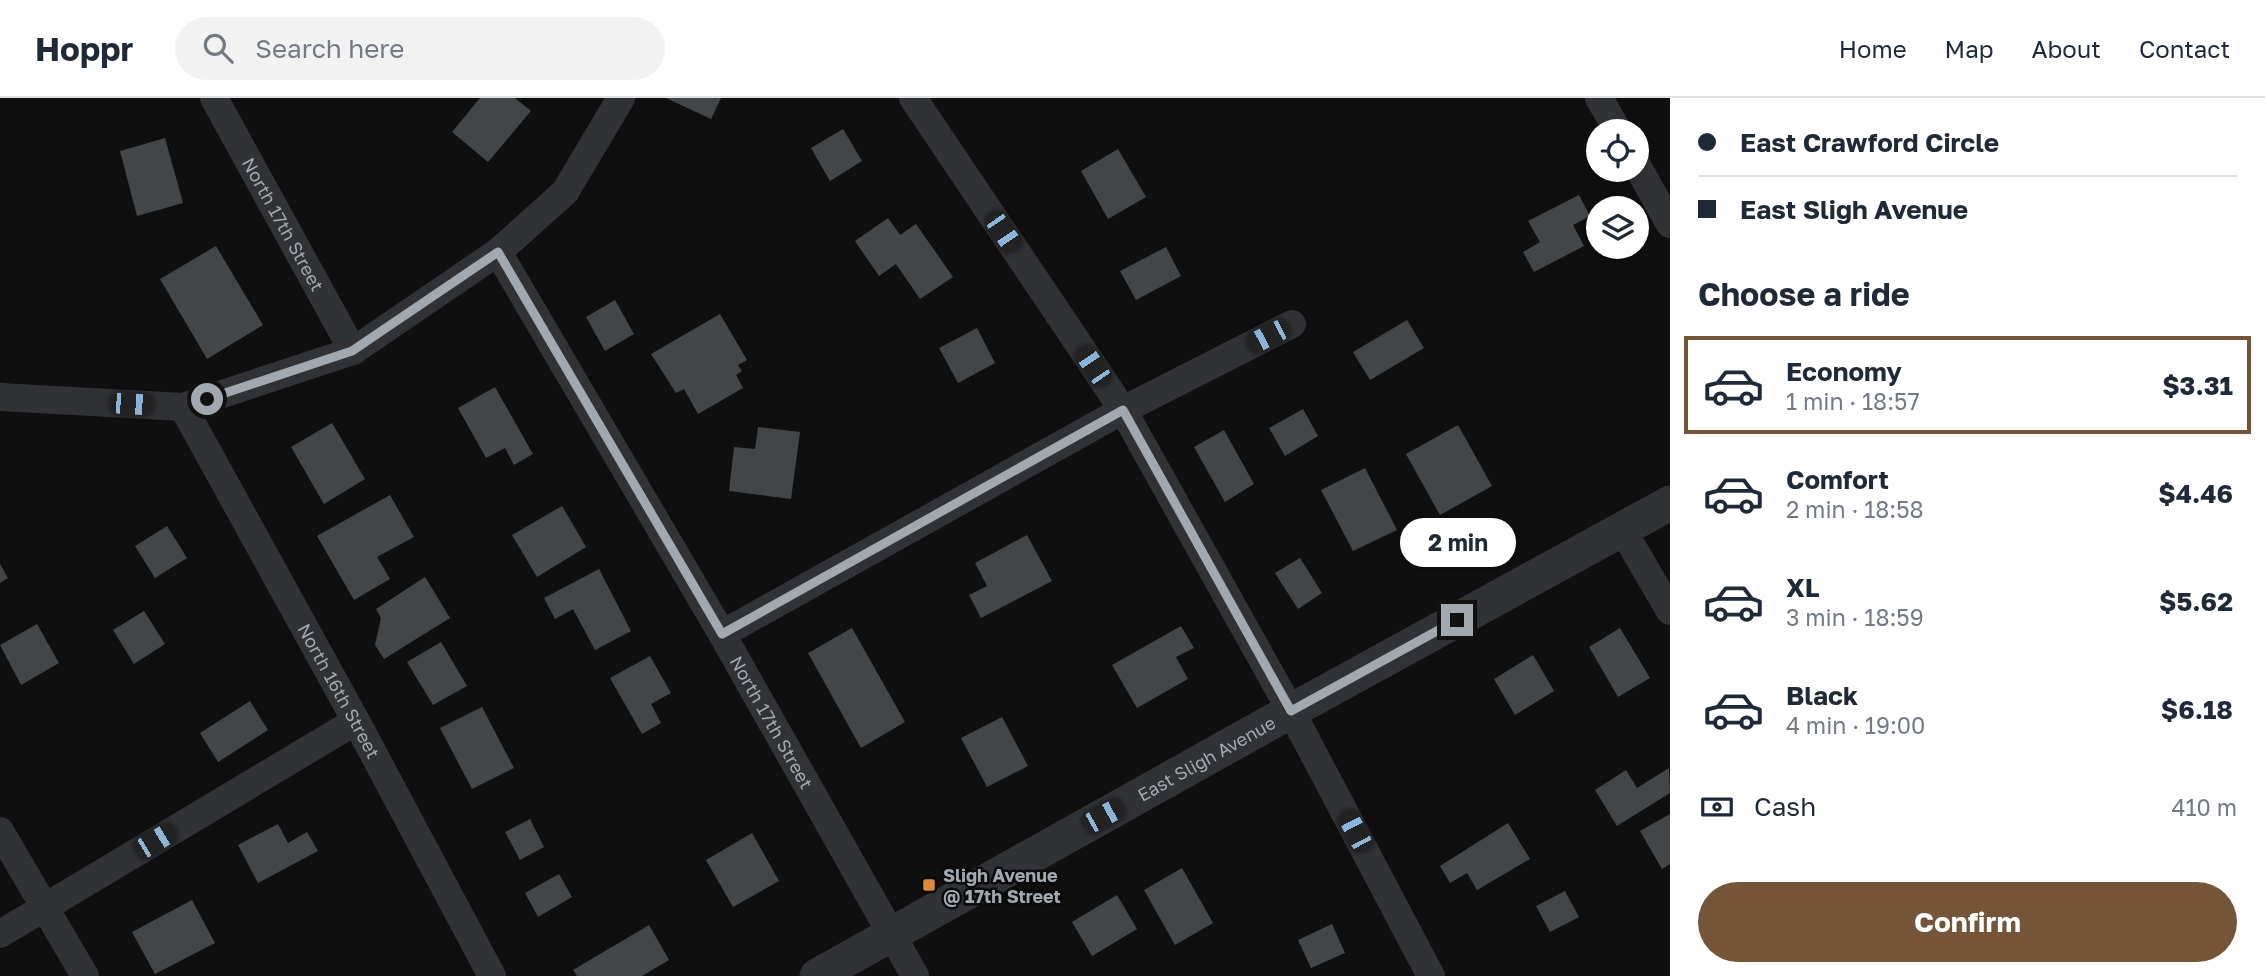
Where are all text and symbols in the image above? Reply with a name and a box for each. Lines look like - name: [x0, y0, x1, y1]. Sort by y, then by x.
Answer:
- search box: [175, 17, 665, 80]
- text: Hoppr: [35, 29, 133, 68]
- icon: search: [199, 29, 237, 67]
- text: Search here: [255, 33, 404, 64]
- text: Home: [1839, 34, 1907, 63]
- text: Map: [1945, 34, 1994, 63]
- text: About: [2032, 34, 2101, 63]
- text: Contact: [2139, 34, 2230, 63]
- map controls: [1586, 119, 1649, 259]
- button: locate: [1586, 119, 1649, 182]
- text: East Crawford Circle: [1740, 127, 1999, 158]
- street label: North 17th Street: [238, 154, 329, 295]
- text: East Sligh Avenue: [1740, 194, 1968, 225]
- button: layers: [1586, 196, 1649, 259]
- car: [983, 209, 1024, 255]
- text: Choose a ride: [1698, 275, 1910, 313]
- car: [1245, 317, 1292, 355]
- car: [1073, 343, 1114, 389]
- icon: car: [1702, 354, 1765, 417]
- text: Economy: [1786, 356, 1902, 387]
- text: $3.31: [2162, 370, 2233, 401]
- route start: [191, 383, 223, 415]
- text: 1 min · 18:57: [1786, 387, 1920, 415]
- car: [110, 392, 153, 416]
- icon: car: [1702, 462, 1765, 525]
- text: Comfort: [1786, 464, 1889, 495]
- text: $4.46: [2158, 478, 2233, 509]
- text: 2 min · 18:58: [1786, 495, 1924, 523]
- callout: 2 min: [1399, 518, 1515, 568]
- text: 2 min: [1428, 528, 1488, 556]
- icon: car: [1702, 570, 1765, 633]
- text: XL: [1786, 572, 1820, 603]
- text: $5.62: [2159, 586, 2233, 617]
- text: 3 min · 18:59: [1786, 603, 1924, 631]
- route end: [1441, 604, 1473, 636]
- street label: North 16th Street: [293, 620, 385, 762]
- street label: North 17th Street: [726, 652, 818, 792]
- icon: car: [1702, 678, 1765, 741]
- text: Black: [1786, 680, 1858, 711]
- text: $6.18: [2161, 694, 2233, 725]
- street label: East Sligh Avenue: [1133, 711, 1279, 806]
- text: 4 min · 19:00: [1786, 711, 1925, 739]
- icon: cash: [1698, 788, 1736, 826]
- text: Cash: [1754, 791, 1816, 822]
- text: 410 m: [2171, 793, 2237, 821]
- car: [1080, 797, 1127, 835]
- car: [1336, 808, 1375, 854]
- car: [132, 821, 179, 861]
- place label: Sligh Avenue @ 17th Street: [943, 864, 1061, 907]
- marker: Sligh Avenue @ 17th Street: [921, 877, 937, 893]
- button: Confirm: [1698, 882, 2237, 962]

